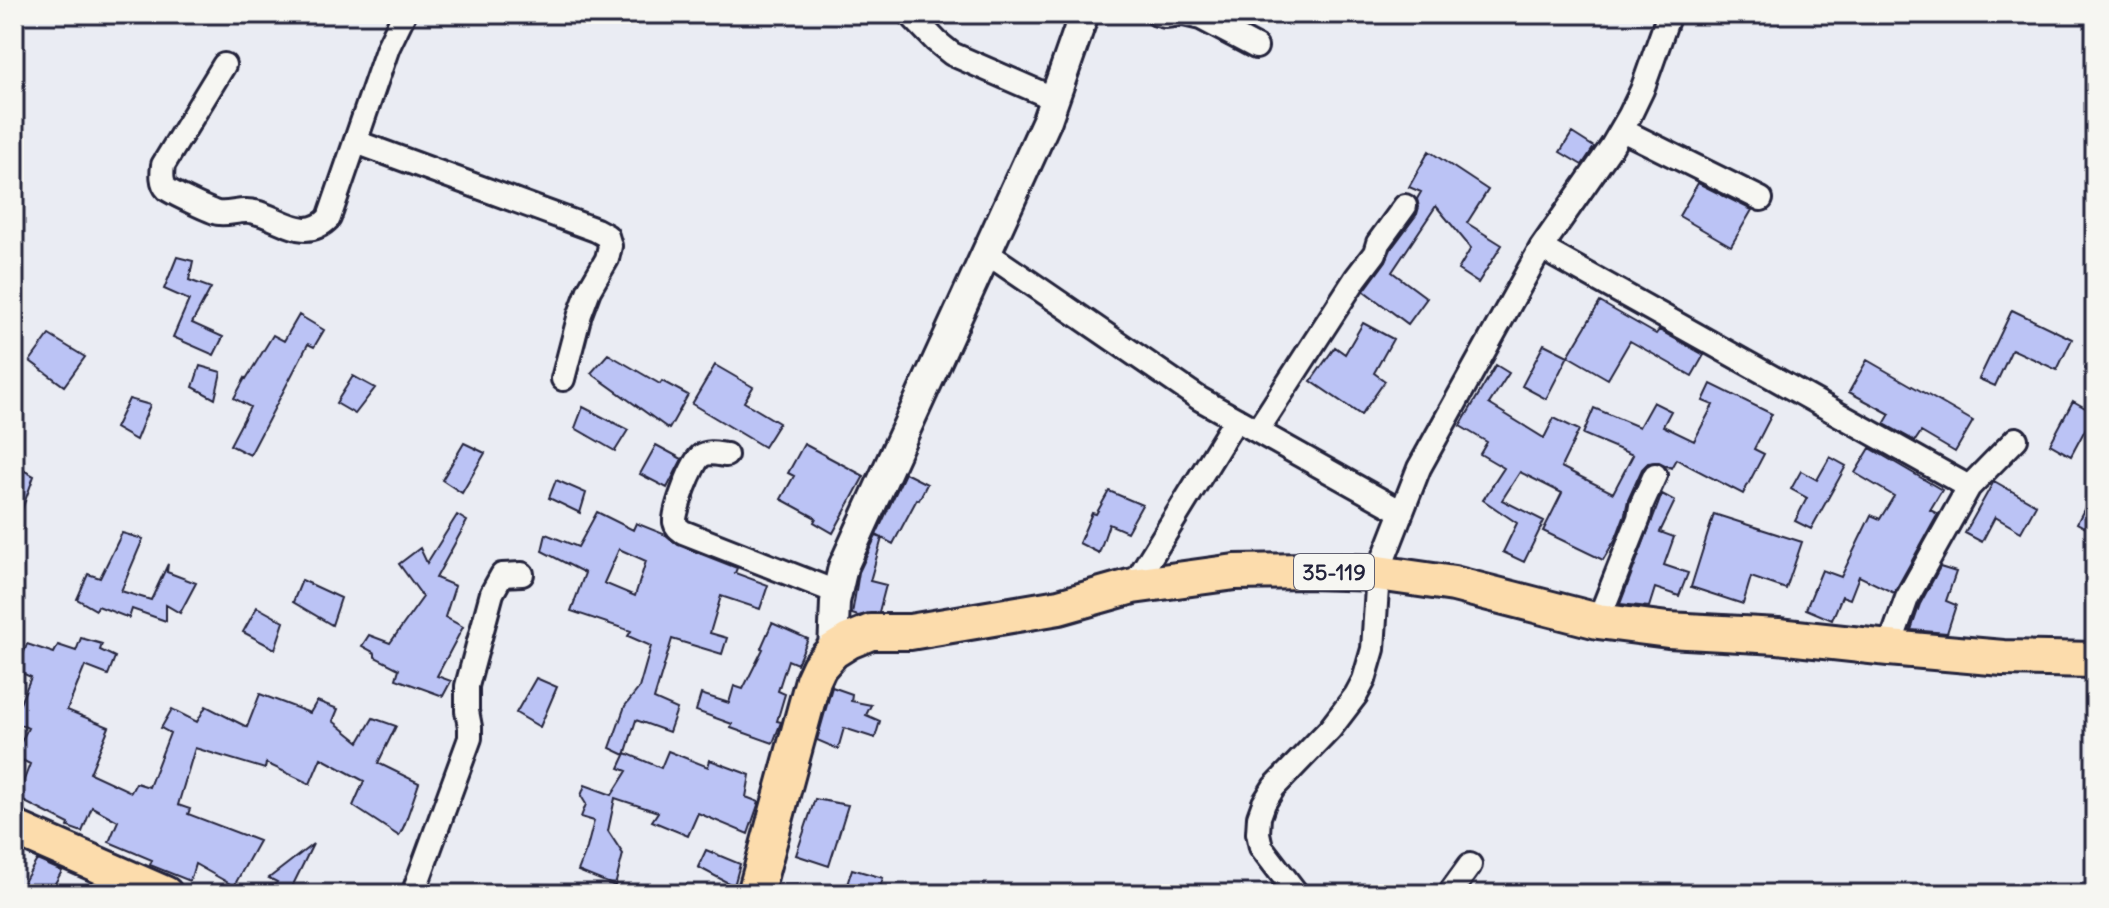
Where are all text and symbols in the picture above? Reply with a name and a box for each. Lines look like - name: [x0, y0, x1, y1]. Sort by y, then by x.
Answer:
- road number: 35-119: [1294, 554, 1374, 590]

